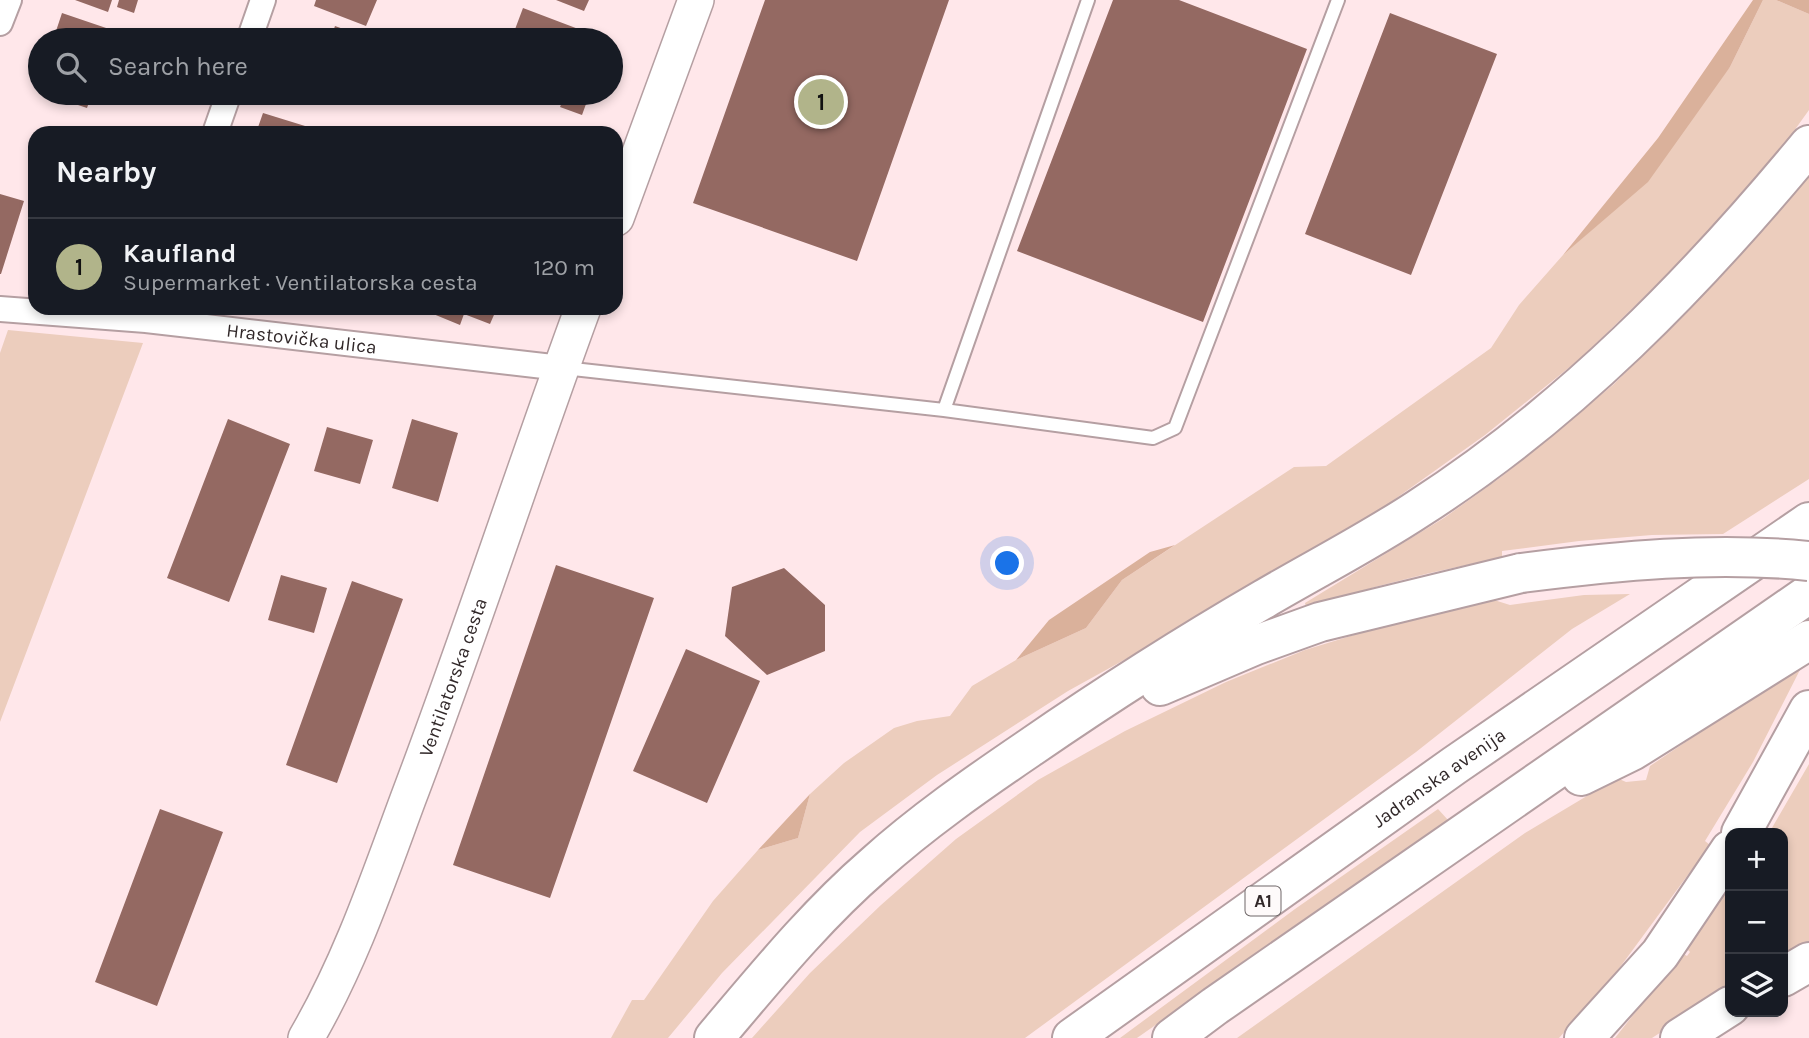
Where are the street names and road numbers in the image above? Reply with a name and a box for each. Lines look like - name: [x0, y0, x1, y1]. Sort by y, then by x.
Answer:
- street label: Hrastovička ulica: [225, 319, 378, 359]
- street label: Ventilatorska cesta: [415, 595, 492, 760]
- street label: Jadranska avenija: [1369, 724, 1510, 832]
- road number: A1: [1246, 887, 1280, 916]

